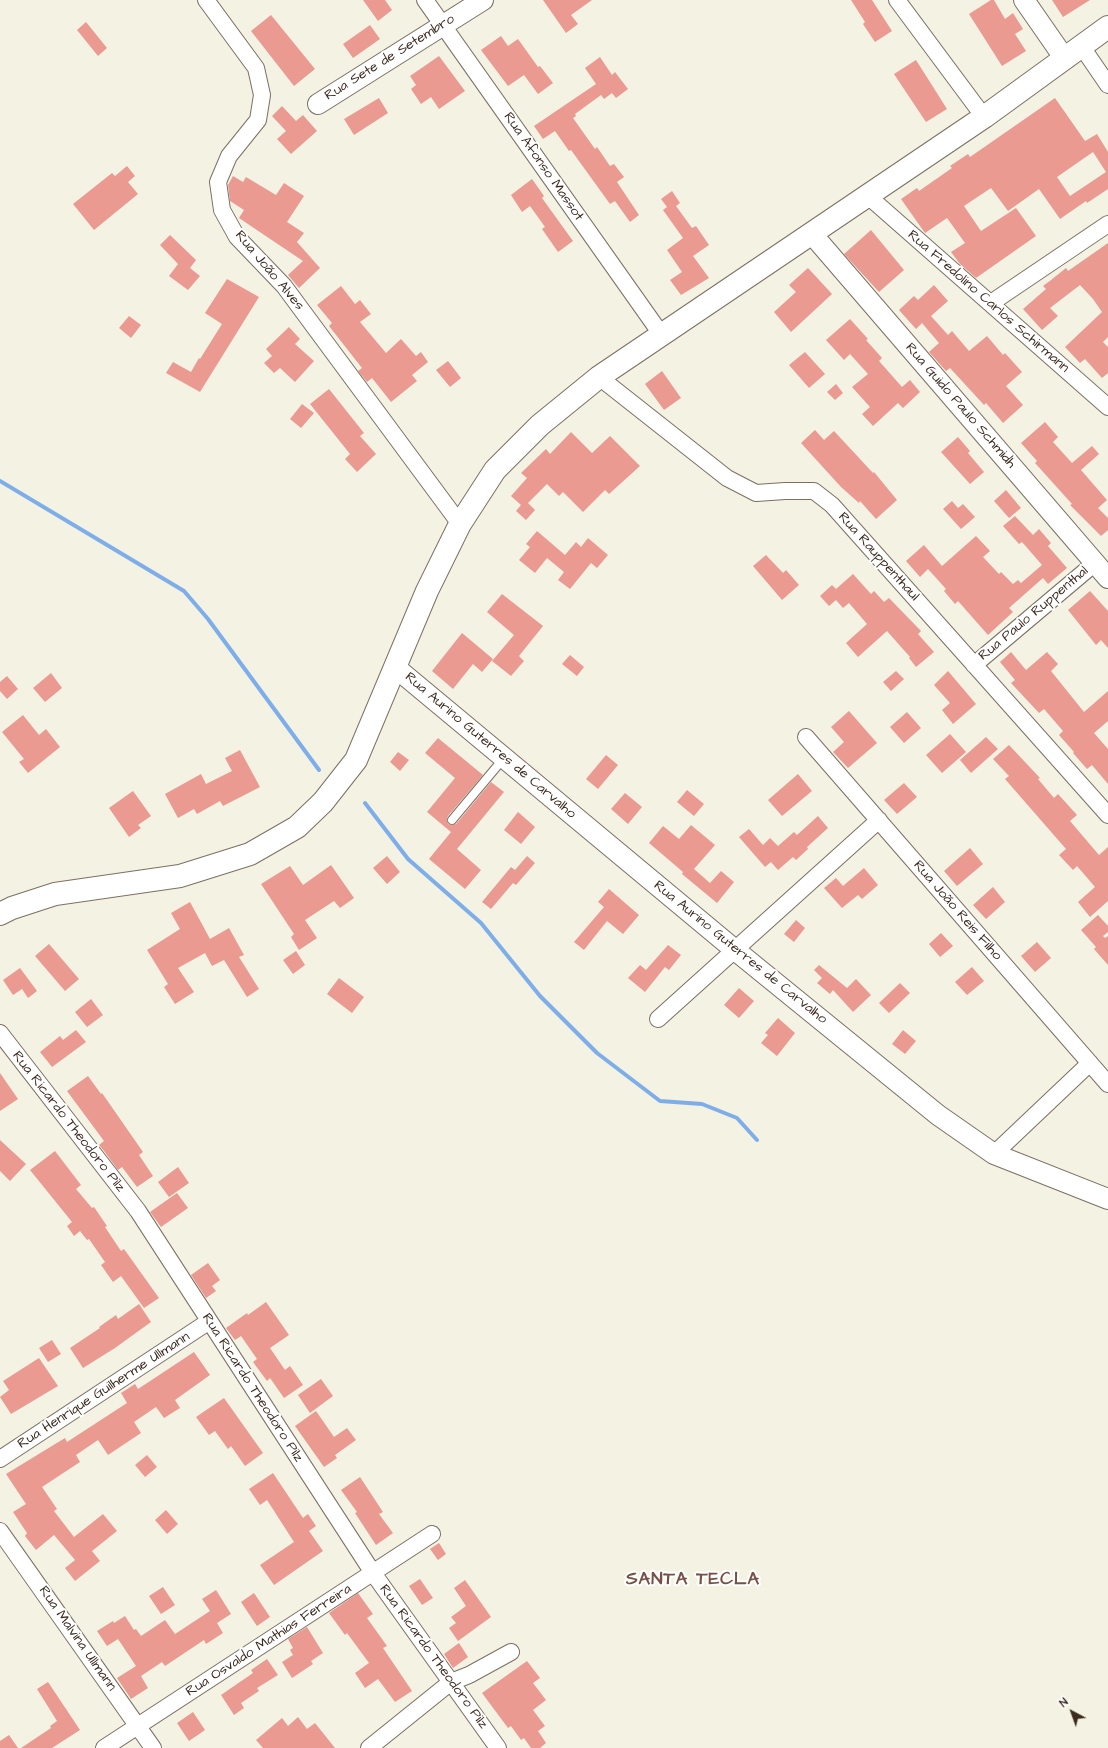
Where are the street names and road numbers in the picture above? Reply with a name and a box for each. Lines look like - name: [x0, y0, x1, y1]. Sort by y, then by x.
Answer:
- street label: Rua Sete de Setembro: [322, 11, 458, 105]
- street label: Rua Afonso Massot: [499, 109, 587, 225]
- street label: Rua Fredolino Carlos Schirmann: [904, 227, 1072, 377]
- street label: Rua João Alves: [231, 228, 307, 314]
- street label: Rua Guido Paulo Schmidh: [901, 340, 1019, 472]
- street label: Rua Rauppenthaul: [834, 509, 922, 605]
- street label: Rua Paulo Ruppenthal: [976, 563, 1092, 665]
- street label: Rua Aurino Guterres de Carvalho: [401, 669, 579, 823]
- street label: Rua João Reis Filho: [909, 858, 1005, 964]
- street label: Rua Aurino Guterres de Carvalho: [650, 878, 830, 1028]
- street label: Rua Ricardo Theodoro Pilz: [8, 1048, 128, 1196]
- street label: Rua Ricardo Theodoro Pilz: [198, 1311, 306, 1465]
- street label: Rua Henrique Guilherme Ullmann: [15, 1329, 193, 1453]
- street label: Rua Osvaldo Mathias Ferreira: [183, 1581, 355, 1701]
- street label: Rua Ricardo Theodoro Pilz: [375, 1582, 491, 1732]
- street label: Rua Malvina Ullmann: [35, 1583, 119, 1695]

